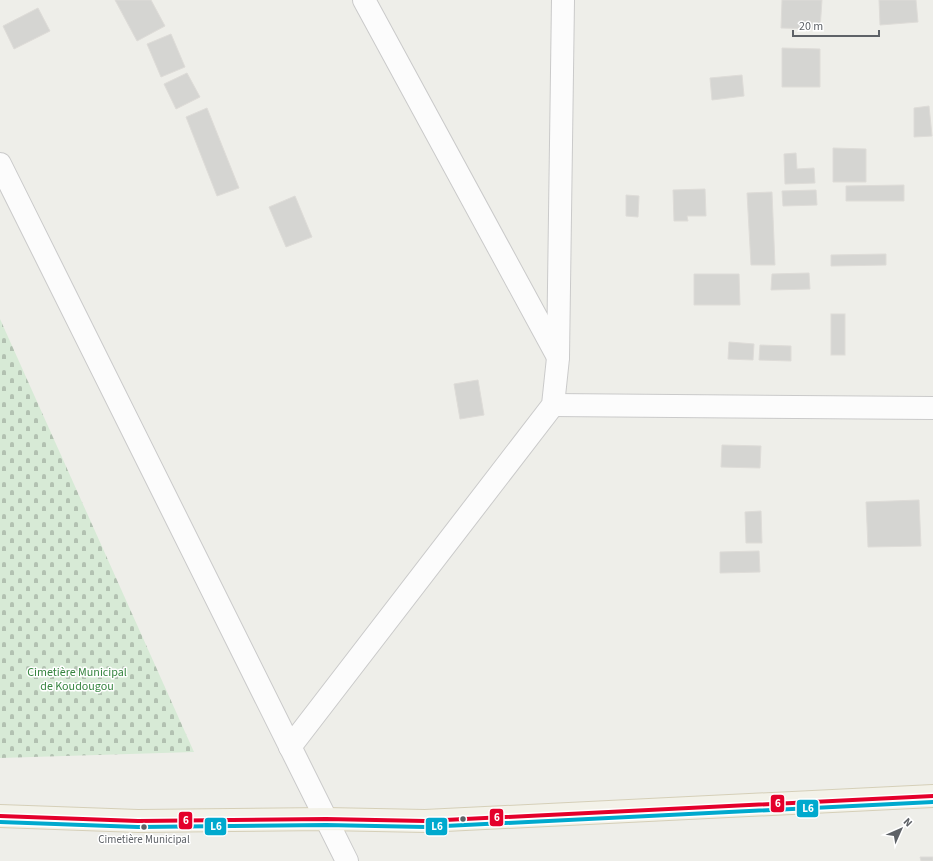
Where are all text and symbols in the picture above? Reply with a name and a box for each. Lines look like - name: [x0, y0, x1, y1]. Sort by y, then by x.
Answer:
- scale bar: [793, 12, 879, 38]
- text: 20 m: [799, 18, 823, 35]
- park label: Cimetière Municipal de Koudougou: [27, 664, 127, 695]
- line badge: 6: [770, 794, 785, 813]
- text: 6: [775, 796, 781, 811]
- line badge: L6: [796, 799, 819, 818]
- text: L6: [802, 801, 814, 816]
- line badge: 6: [489, 808, 504, 827]
- north arrow: [881, 809, 921, 849]
- text: 6: [494, 810, 500, 825]
- line badge: 6: [178, 811, 193, 830]
- text: 6: [183, 813, 189, 828]
- unlabelled marker: [458, 814, 468, 824]
- text: N: [900, 814, 916, 830]
- line badge: L6: [204, 817, 227, 836]
- line badge: L6: [425, 817, 448, 836]
- text: L6: [210, 819, 222, 834]
- text: L6: [431, 819, 443, 834]
- marker: Cimetière Municipal: [139, 822, 149, 832]
- place label: Cimetière Municipal: [98, 832, 190, 847]

